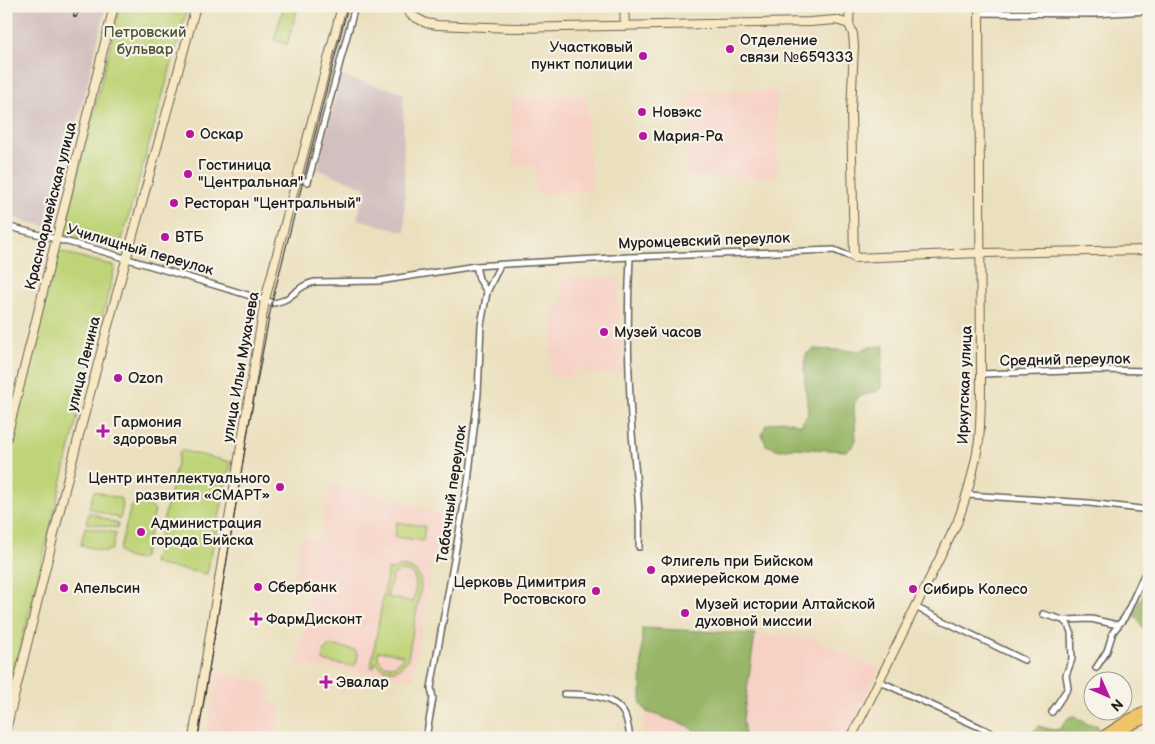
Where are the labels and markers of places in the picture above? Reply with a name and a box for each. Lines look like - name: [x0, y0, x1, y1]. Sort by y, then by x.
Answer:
- place label: Отделение связи №659333: [740, 31, 853, 67]
- place label: Участковый пункт полиции: [531, 38, 633, 74]
- marker: Отделение связи №659333: [724, 43, 736, 55]
- marker: Участковый пункт полиции: [637, 50, 649, 62]
- place label: Новэкс: [652, 103, 702, 122]
- marker: Новэкс: [636, 106, 648, 118]
- place label: Оскар: [200, 125, 244, 144]
- place label: Мария-Ра: [653, 127, 724, 146]
- marker: Оскар: [184, 128, 196, 140]
- marker: Мария-Ра: [637, 130, 649, 142]
- place label: Гостиница "Центральная": [198, 156, 303, 192]
- marker: Гостиница "Центральная": [182, 168, 194, 180]
- place label: Ресторан "Центральный": [184, 194, 361, 213]
- marker: Ресторан "Центральный": [168, 197, 180, 209]
- place label: ВТБ: [175, 228, 204, 247]
- marker: ВТБ: [159, 231, 171, 243]
- place label: Музей часов: [614, 323, 701, 342]
- marker: Музей часов: [598, 326, 610, 338]
- place label: Ozon: [128, 369, 163, 388]
- marker: Ozon: [112, 372, 124, 384]
- place label: Гармония здоровья: [113, 413, 182, 449]
- marker: Гармония здоровья: [97, 425, 109, 437]
- place label: Центр интеллектуального развития «СМАРТ»: [88, 469, 270, 505]
- marker: Центр интеллектуального развития «СМАРТ»: [274, 481, 286, 493]
- place label: Администрация города Бийска: [150, 514, 262, 550]
- marker: Администрация города Бийска: [135, 526, 147, 538]
- place label: Флигель при Бийском архиерейском доме: [661, 552, 813, 588]
- marker: Флигель при Бийском архиерейском доме: [645, 564, 657, 576]
- place label: Церковь Димитрия Ростовского: [453, 573, 586, 609]
- place label: Сбербанк: [268, 578, 337, 597]
- place label: Апельсин: [73, 579, 140, 598]
- place label: Сибирь Колесо: [923, 580, 1028, 599]
- marker: Сбербанк: [252, 581, 264, 593]
- marker: Апельсин: [58, 582, 70, 594]
- marker: Сибирь Колесо: [907, 583, 919, 595]
- marker: Церковь Димитрия Ростовского: [590, 585, 602, 597]
- place label: Музей истории Алтайской духовной миссии: [695, 595, 875, 631]
- marker: Музей истории Алтайской духовной миссии: [679, 607, 691, 619]
- place label: ФармДисконт: [266, 610, 362, 629]
- marker: ФармДисконт: [250, 613, 262, 625]
- place label: Эвалар: [336, 673, 389, 692]
- marker: Эвалар: [320, 676, 332, 688]

